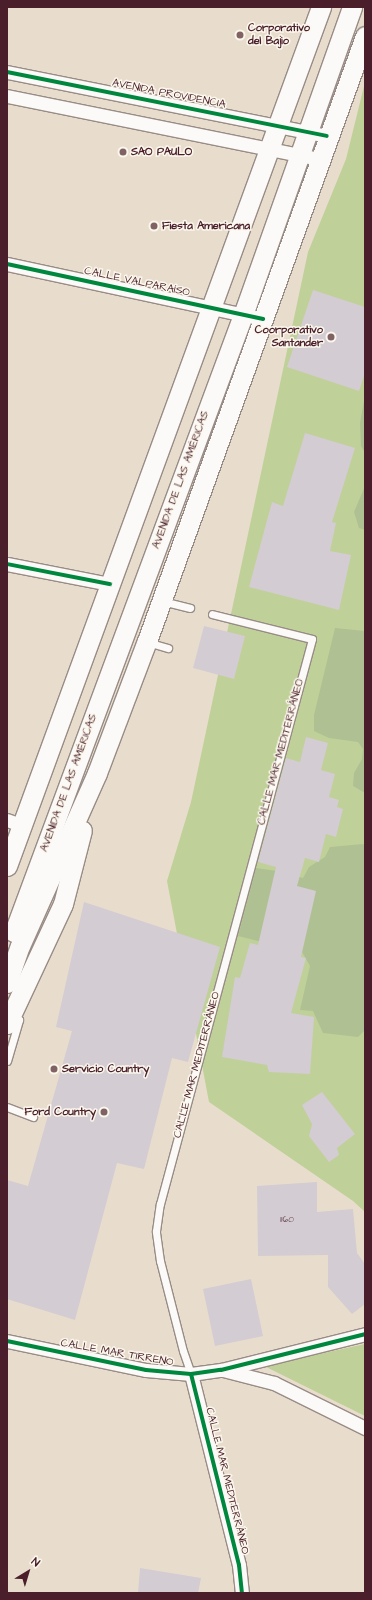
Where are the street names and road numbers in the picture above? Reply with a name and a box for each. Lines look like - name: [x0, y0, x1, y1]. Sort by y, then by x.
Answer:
- street label: AVENIDA PROVIDENCIA: [111, 77, 227, 111]
- street label: CALLE VALPARAÍSO: [83, 264, 191, 300]
- street label: AVENIDA DE LAS AMÉRICAS: [150, 409, 212, 551]
- street label: CALLE MAR MEDITERRÁNEO: [255, 678, 307, 826]
- street label: AVENIDA DE LAS AMÉRICAS: [38, 712, 100, 854]
- street label: CALLE MAR MEDITERRÁNEO: [171, 991, 223, 1139]
- street label: CALLE MAR TIRRENO: [60, 1337, 174, 1369]
- street label: CALLE MAR MEDITERRÁNEO: [202, 1406, 252, 1556]

